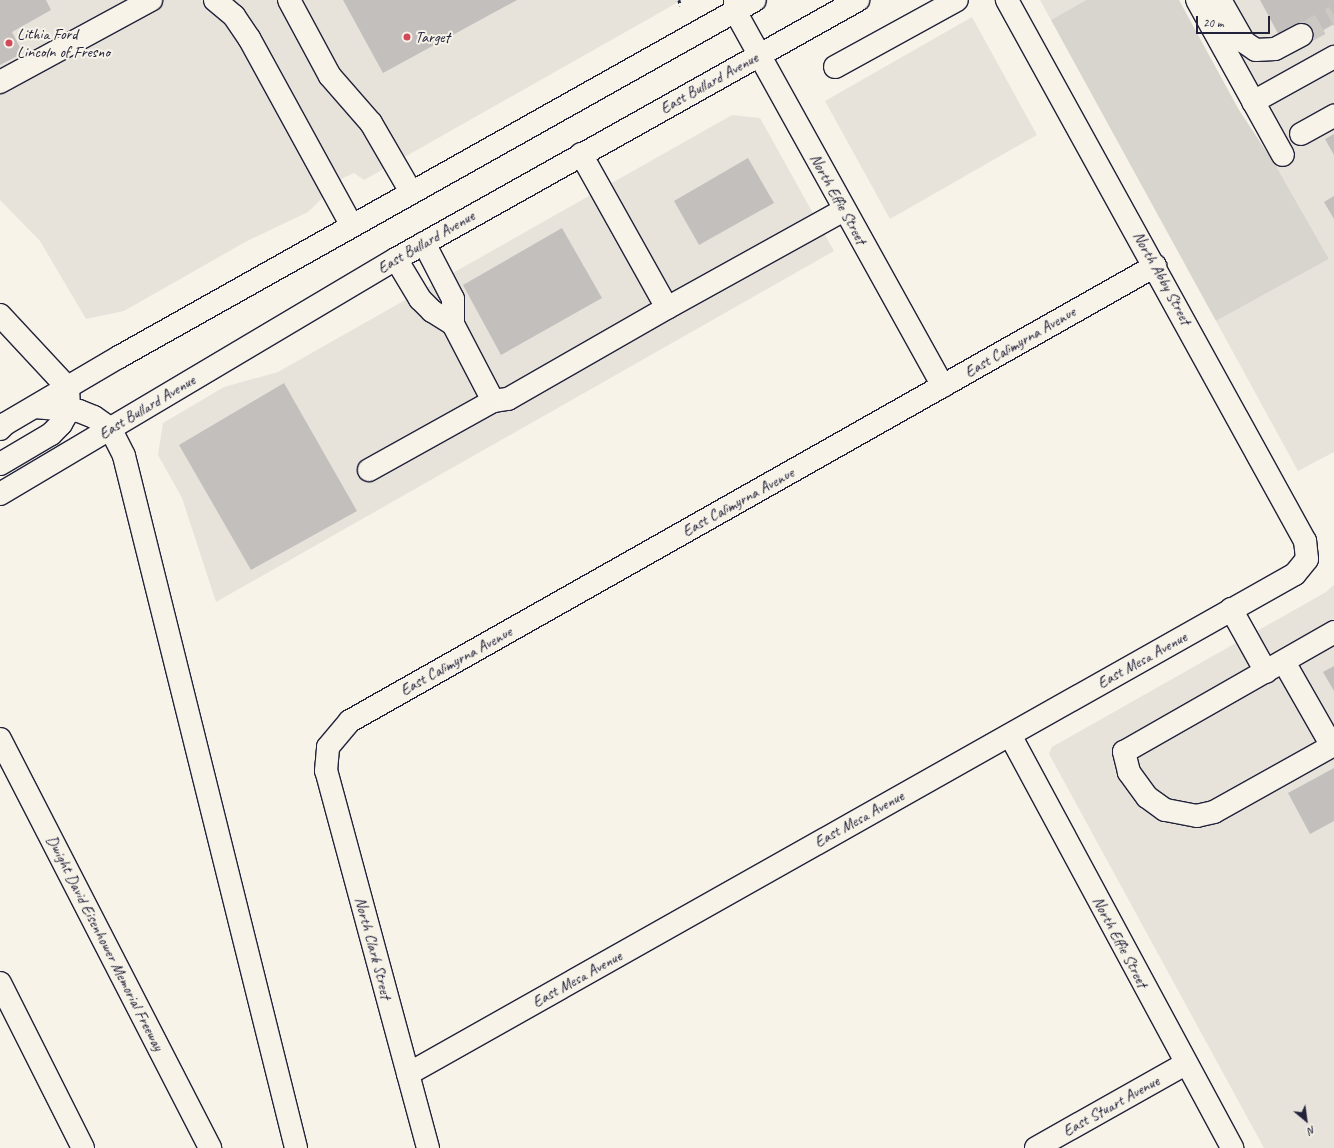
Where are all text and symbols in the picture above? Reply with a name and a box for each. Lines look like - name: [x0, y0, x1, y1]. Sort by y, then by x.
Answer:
- scale bar: [1198, 8, 1272, 34]
- text: 20 m: [1203, 15, 1223, 31]
- place label: Lithia Ford Lincoln of Fresno: [17, 24, 110, 62]
- place label: Target: [415, 27, 450, 47]
- marker: Target: [402, 32, 412, 42]
- marker: Lithia Ford Lincoln of Fresno: [4, 38, 14, 48]
- street label: East Bullard Avenue: [657, 48, 761, 118]
- street label: North Effie Street: [805, 150, 871, 248]
- street label: East Bullard Avenue: [374, 206, 478, 278]
- street label: North Abby Street: [1129, 228, 1195, 328]
- street label: East Calimyrna Avenue: [961, 302, 1079, 382]
- street label: East Bullard Avenue: [95, 371, 199, 443]
- street label: East Calimyrna Avenue: [678, 463, 798, 541]
- street label: East Calimyrna Avenue: [396, 622, 516, 700]
- street label: East Mesa Avenue: [1094, 628, 1190, 692]
- street label: East Mesa Avenue: [811, 787, 907, 851]
- street label: Dwight David Eisenhower Memorial Freeway: [42, 832, 168, 1054]
- street label: North Effie Street: [1088, 893, 1152, 991]
- street label: North Clark Street: [350, 895, 396, 1001]
- street label: East Mesa Avenue: [529, 947, 625, 1011]
- street label: East Stuart Avenue: [1059, 1072, 1163, 1140]
- north arrow: [1286, 1100, 1326, 1140]
- text: N: [1305, 1123, 1318, 1138]

